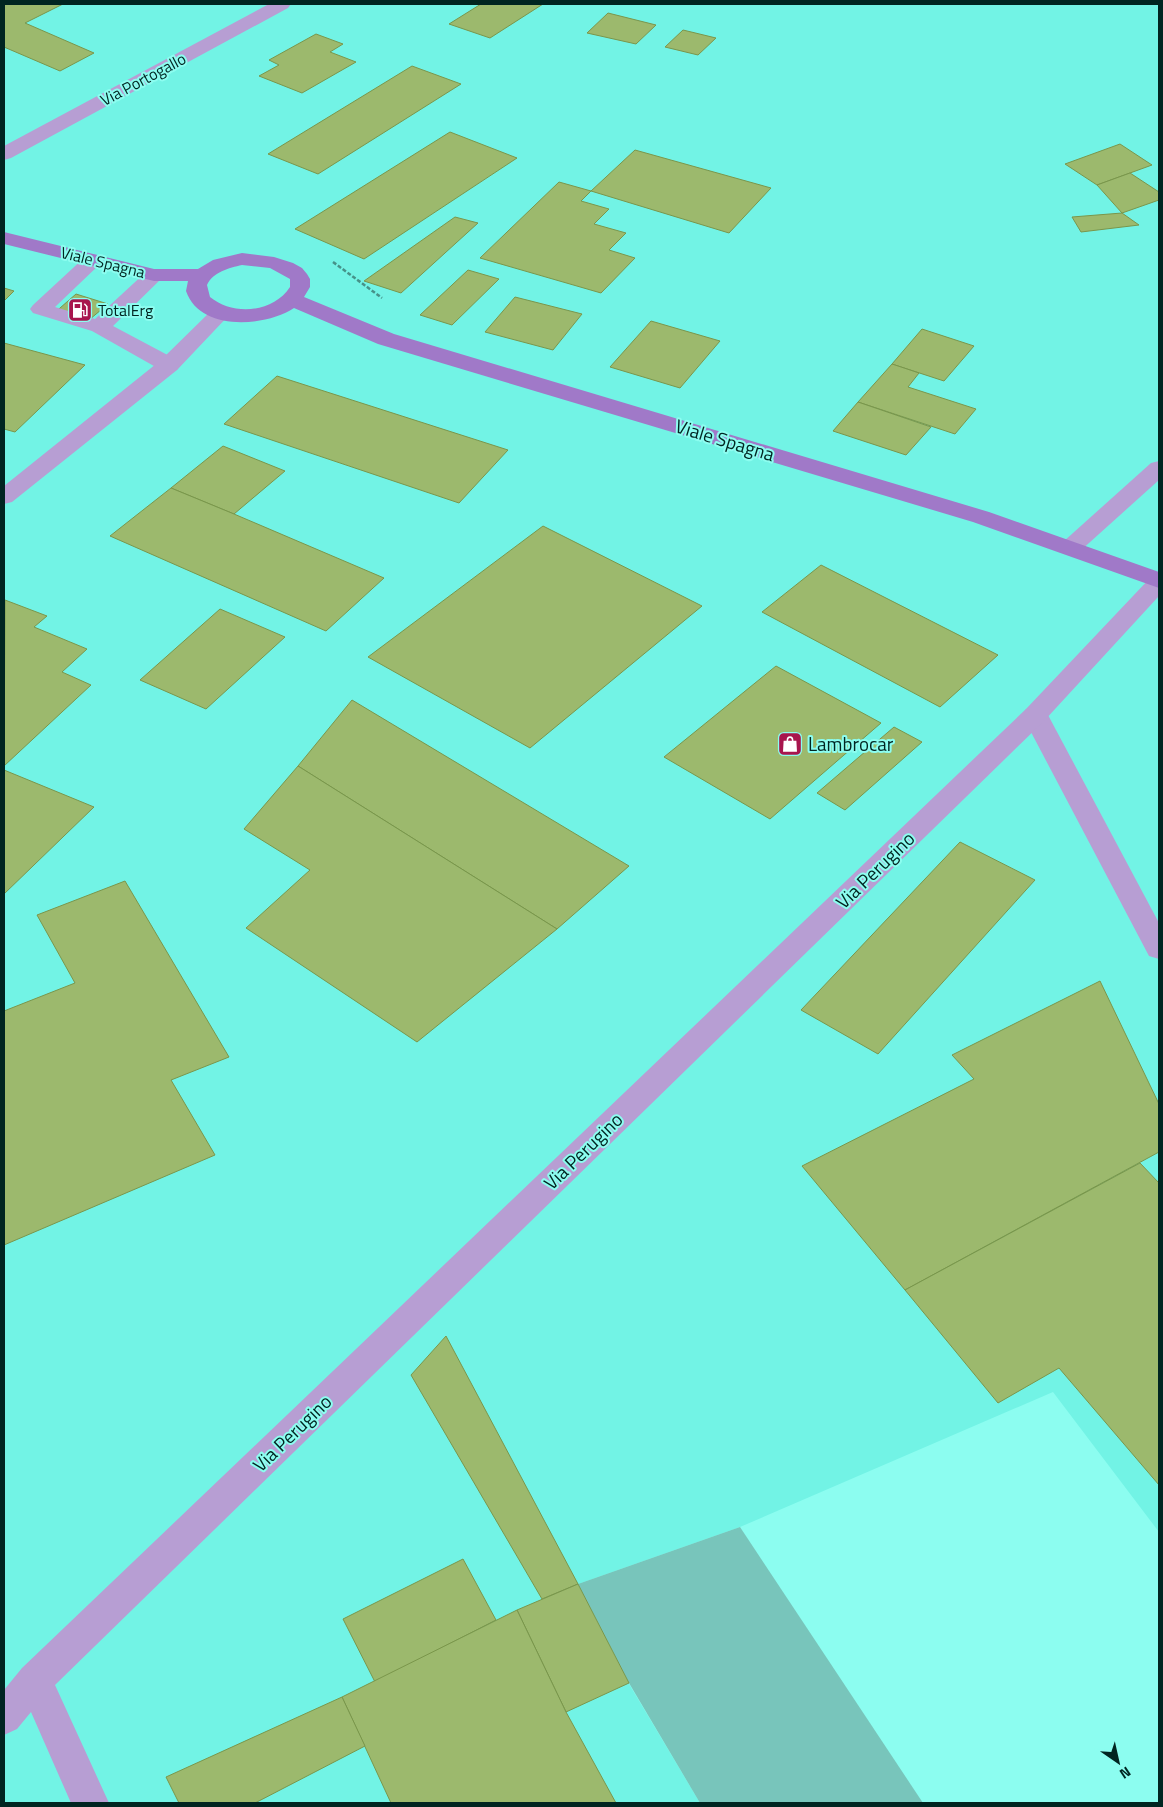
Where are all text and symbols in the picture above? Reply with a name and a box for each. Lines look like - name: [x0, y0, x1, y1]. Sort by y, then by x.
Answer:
- street label: Via Portogallo: [96, 46, 190, 112]
- street label: Viale Spagna: [58, 240, 148, 284]
- fuel station icon: TotalErg: [67, 297, 93, 323]
- place label: TotalErg: [98, 298, 153, 322]
- street label: Viale Spagna: [672, 411, 779, 468]
- place label: Lambrocar: [808, 729, 894, 758]
- shop icon: Lambrocar: [777, 731, 803, 757]
- street label: Via Perugino: [828, 824, 921, 915]
- street label: Via Perugino: [536, 1105, 629, 1196]
- street label: Via Perugino: [245, 1387, 338, 1478]
- north arrow: [1093, 1737, 1143, 1787]
- text: N: [1116, 1762, 1135, 1785]

